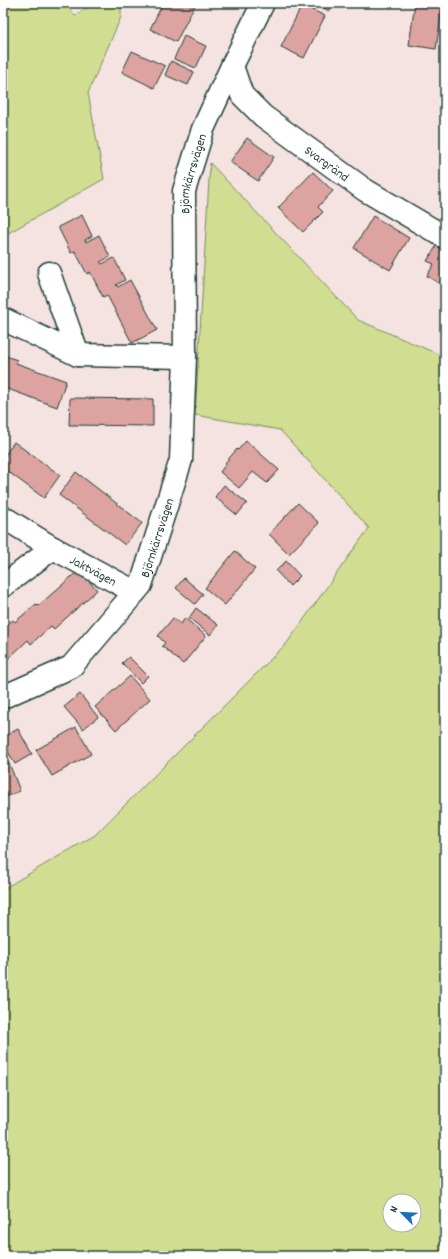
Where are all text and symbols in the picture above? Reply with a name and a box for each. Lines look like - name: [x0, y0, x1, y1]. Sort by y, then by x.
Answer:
- street label: Björnkärrsvägen: [177, 132, 213, 214]
- street label: Svargränd: [300, 142, 352, 188]
- street label: Björnkärrsvägen: [137, 496, 180, 580]
- street label: Jaktvägen: [66, 552, 119, 592]
- north arrow: [382, 1193, 422, 1233]
- text: N: [386, 1203, 403, 1215]

